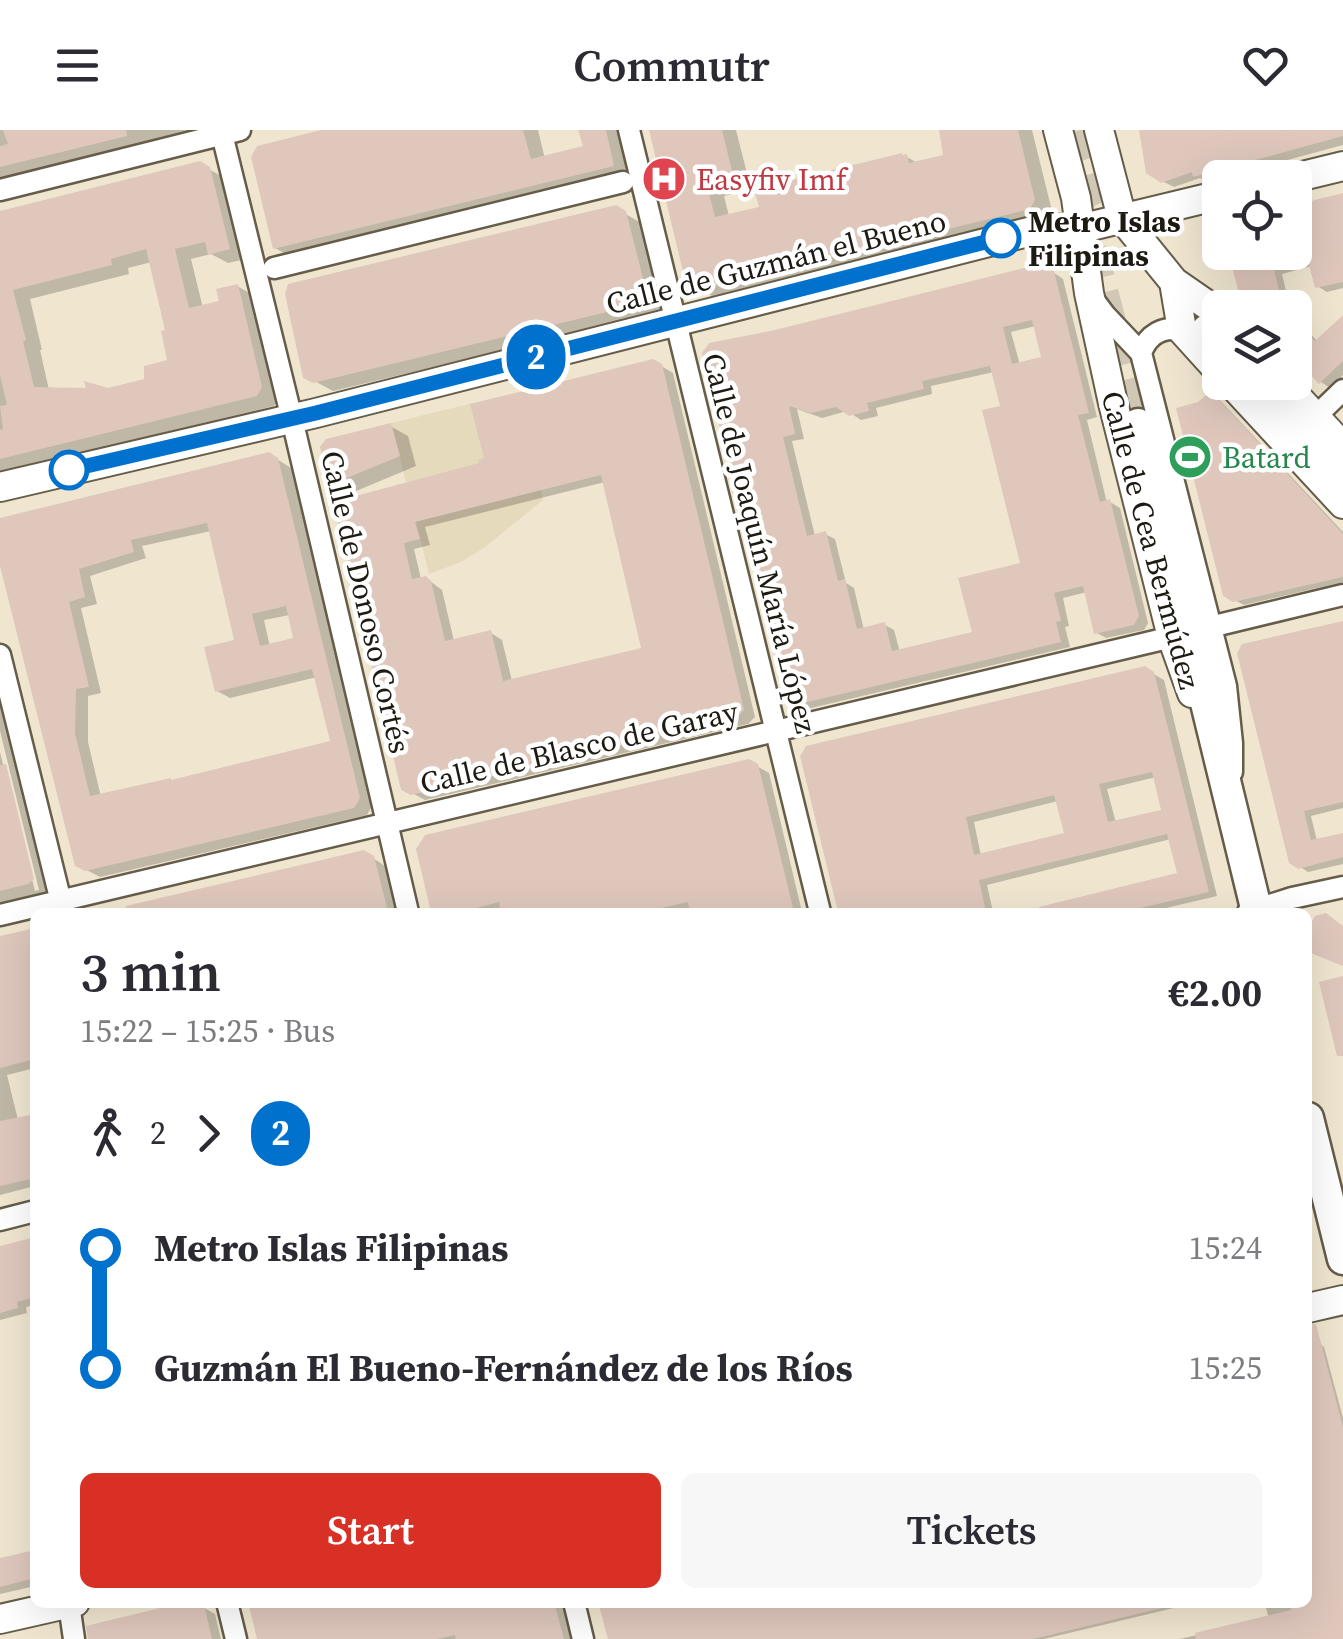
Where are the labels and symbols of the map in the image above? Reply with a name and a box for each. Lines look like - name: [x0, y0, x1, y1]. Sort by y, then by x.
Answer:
- hospital icon: Easyfiv Imf: [641, 156, 687, 202]
- place label: Easyfiv Imf: [696, 159, 849, 200]
- street label: Calle de Guzmán el Bueno: [602, 200, 950, 324]
- place label: Metro Islas Filipinas: [1028, 201, 1181, 276]
- marker: Metro Islas Filipinas: [982, 219, 1020, 257]
- line badge: 2: [504, 324, 568, 390]
- street label: Calle de Joaquín María López: [693, 349, 827, 737]
- street label: Calle de Cea Bermúdez: [1091, 387, 1211, 693]
- sports icon: Batard: [1167, 434, 1213, 480]
- place label: Batard: [1222, 437, 1310, 478]
- street label: Calle de Donoso Cortés: [311, 447, 421, 757]
- unlabelled marker: [50, 451, 88, 489]
- street label: Calle de Blasco de Garay: [416, 690, 742, 804]

